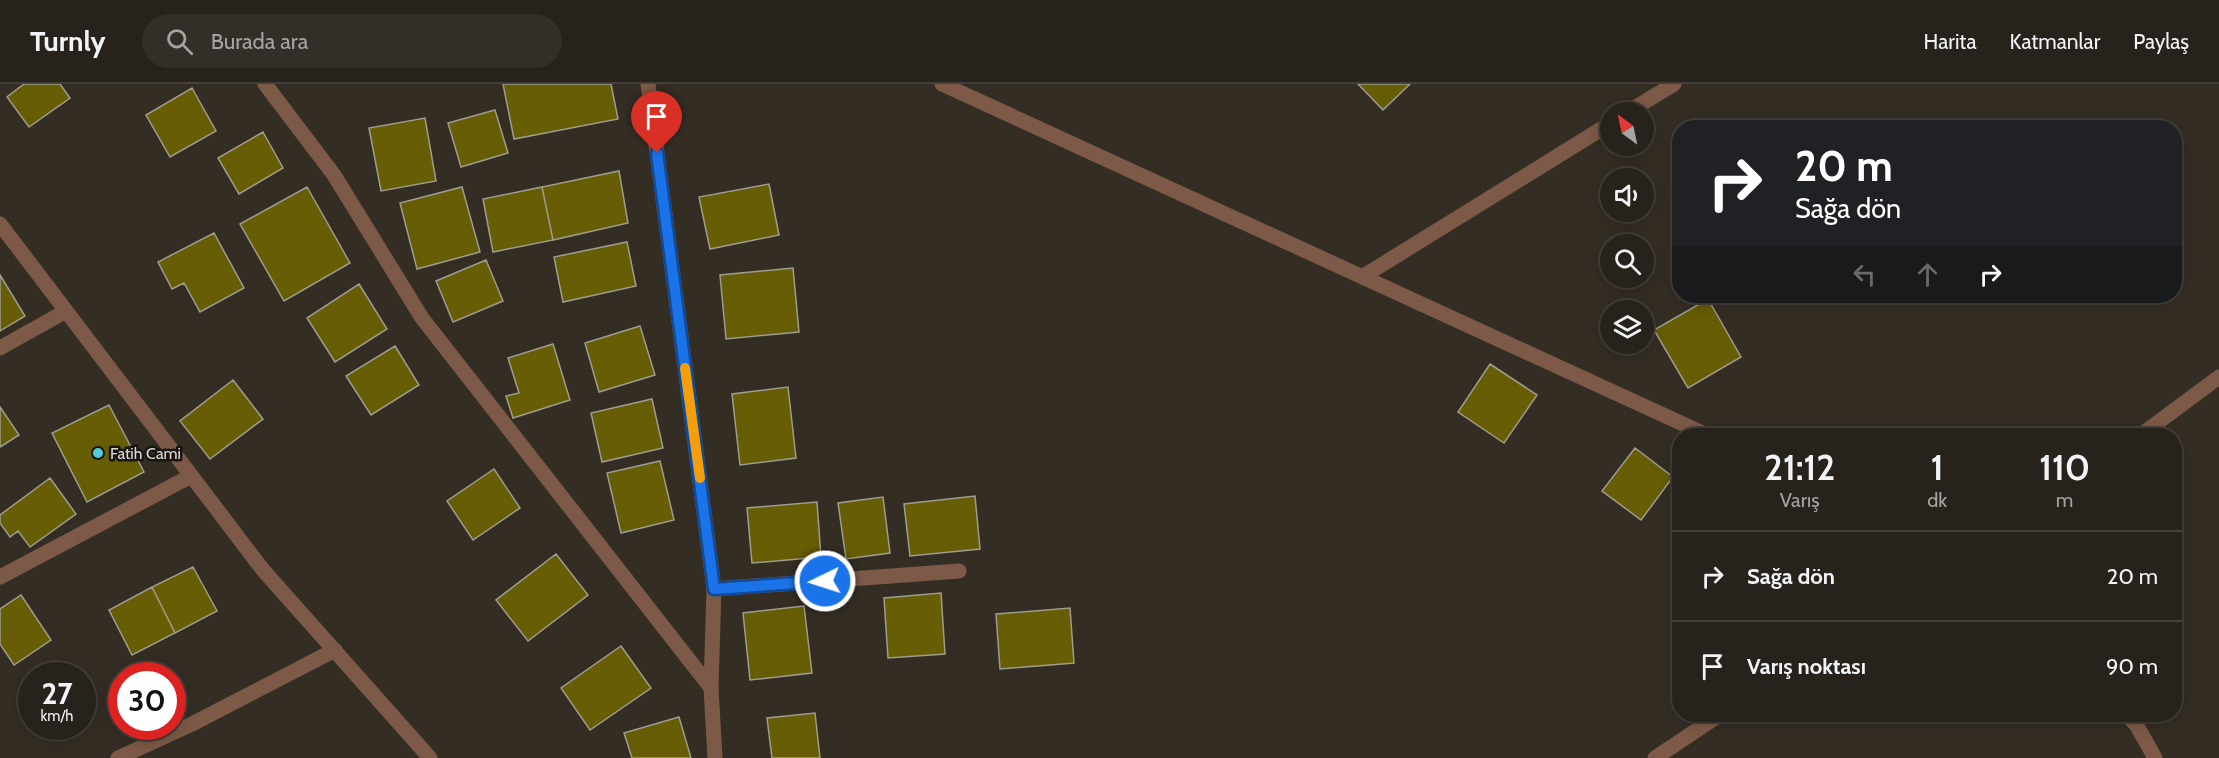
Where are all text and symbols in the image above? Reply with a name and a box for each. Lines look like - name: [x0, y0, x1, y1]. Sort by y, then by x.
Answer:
- search box: [142, 14, 562, 68]
- text: Turnly: [30, 24, 106, 58]
- icon: search: [163, 25, 196, 58]
- text: Burada ara: [211, 28, 308, 55]
- text: Harita: [1924, 29, 1977, 54]
- text: Katmanlar: [2010, 29, 2100, 54]
- text: Paylaş: [2133, 29, 2189, 54]
- pin: [631, 91, 682, 153]
- icon: arrive: [640, 100, 673, 133]
- north arrow: [1600, 102, 1654, 156]
- map controls: [1600, 102, 1654, 354]
- text: 20 m: [1795, 140, 1893, 192]
- icon: right: [1696, 144, 1774, 222]
- button: sound: [1600, 168, 1654, 222]
- text: Sağa dön: [1795, 192, 1901, 225]
- button: search: [1600, 234, 1654, 288]
- icon: left: [1848, 258, 1881, 291]
- icon: ahead: [1911, 258, 1944, 291]
- icon: right: [1974, 258, 2007, 291]
- button: layers: [1600, 300, 1654, 354]
- place label: Fatih Cami: [110, 444, 181, 463]
- text: 21:12: [1764, 445, 1835, 489]
- text: 1: [1931, 445, 1944, 489]
- text: 110: [2039, 445, 2090, 489]
- marker: Fatih Cami: [91, 446, 105, 460]
- text: Varış: [1780, 488, 1820, 512]
- text: dk: [1927, 488, 1947, 512]
- text: m: [2056, 488, 2073, 512]
- position arrow: [793, 549, 857, 613]
- icon: right: [1696, 560, 1729, 593]
- text: Sağa dön: [1747, 563, 1835, 590]
- text: 20 m: [2107, 563, 2158, 590]
- icon: arrive: [1696, 650, 1729, 683]
- text: Varış noktası: [1747, 653, 1866, 680]
- text: 90 m: [2106, 653, 2158, 680]
- speed limit sign: 30: [108, 662, 186, 740]
- text: 27: [41, 675, 73, 712]
- text: km/h: [41, 707, 73, 725]

